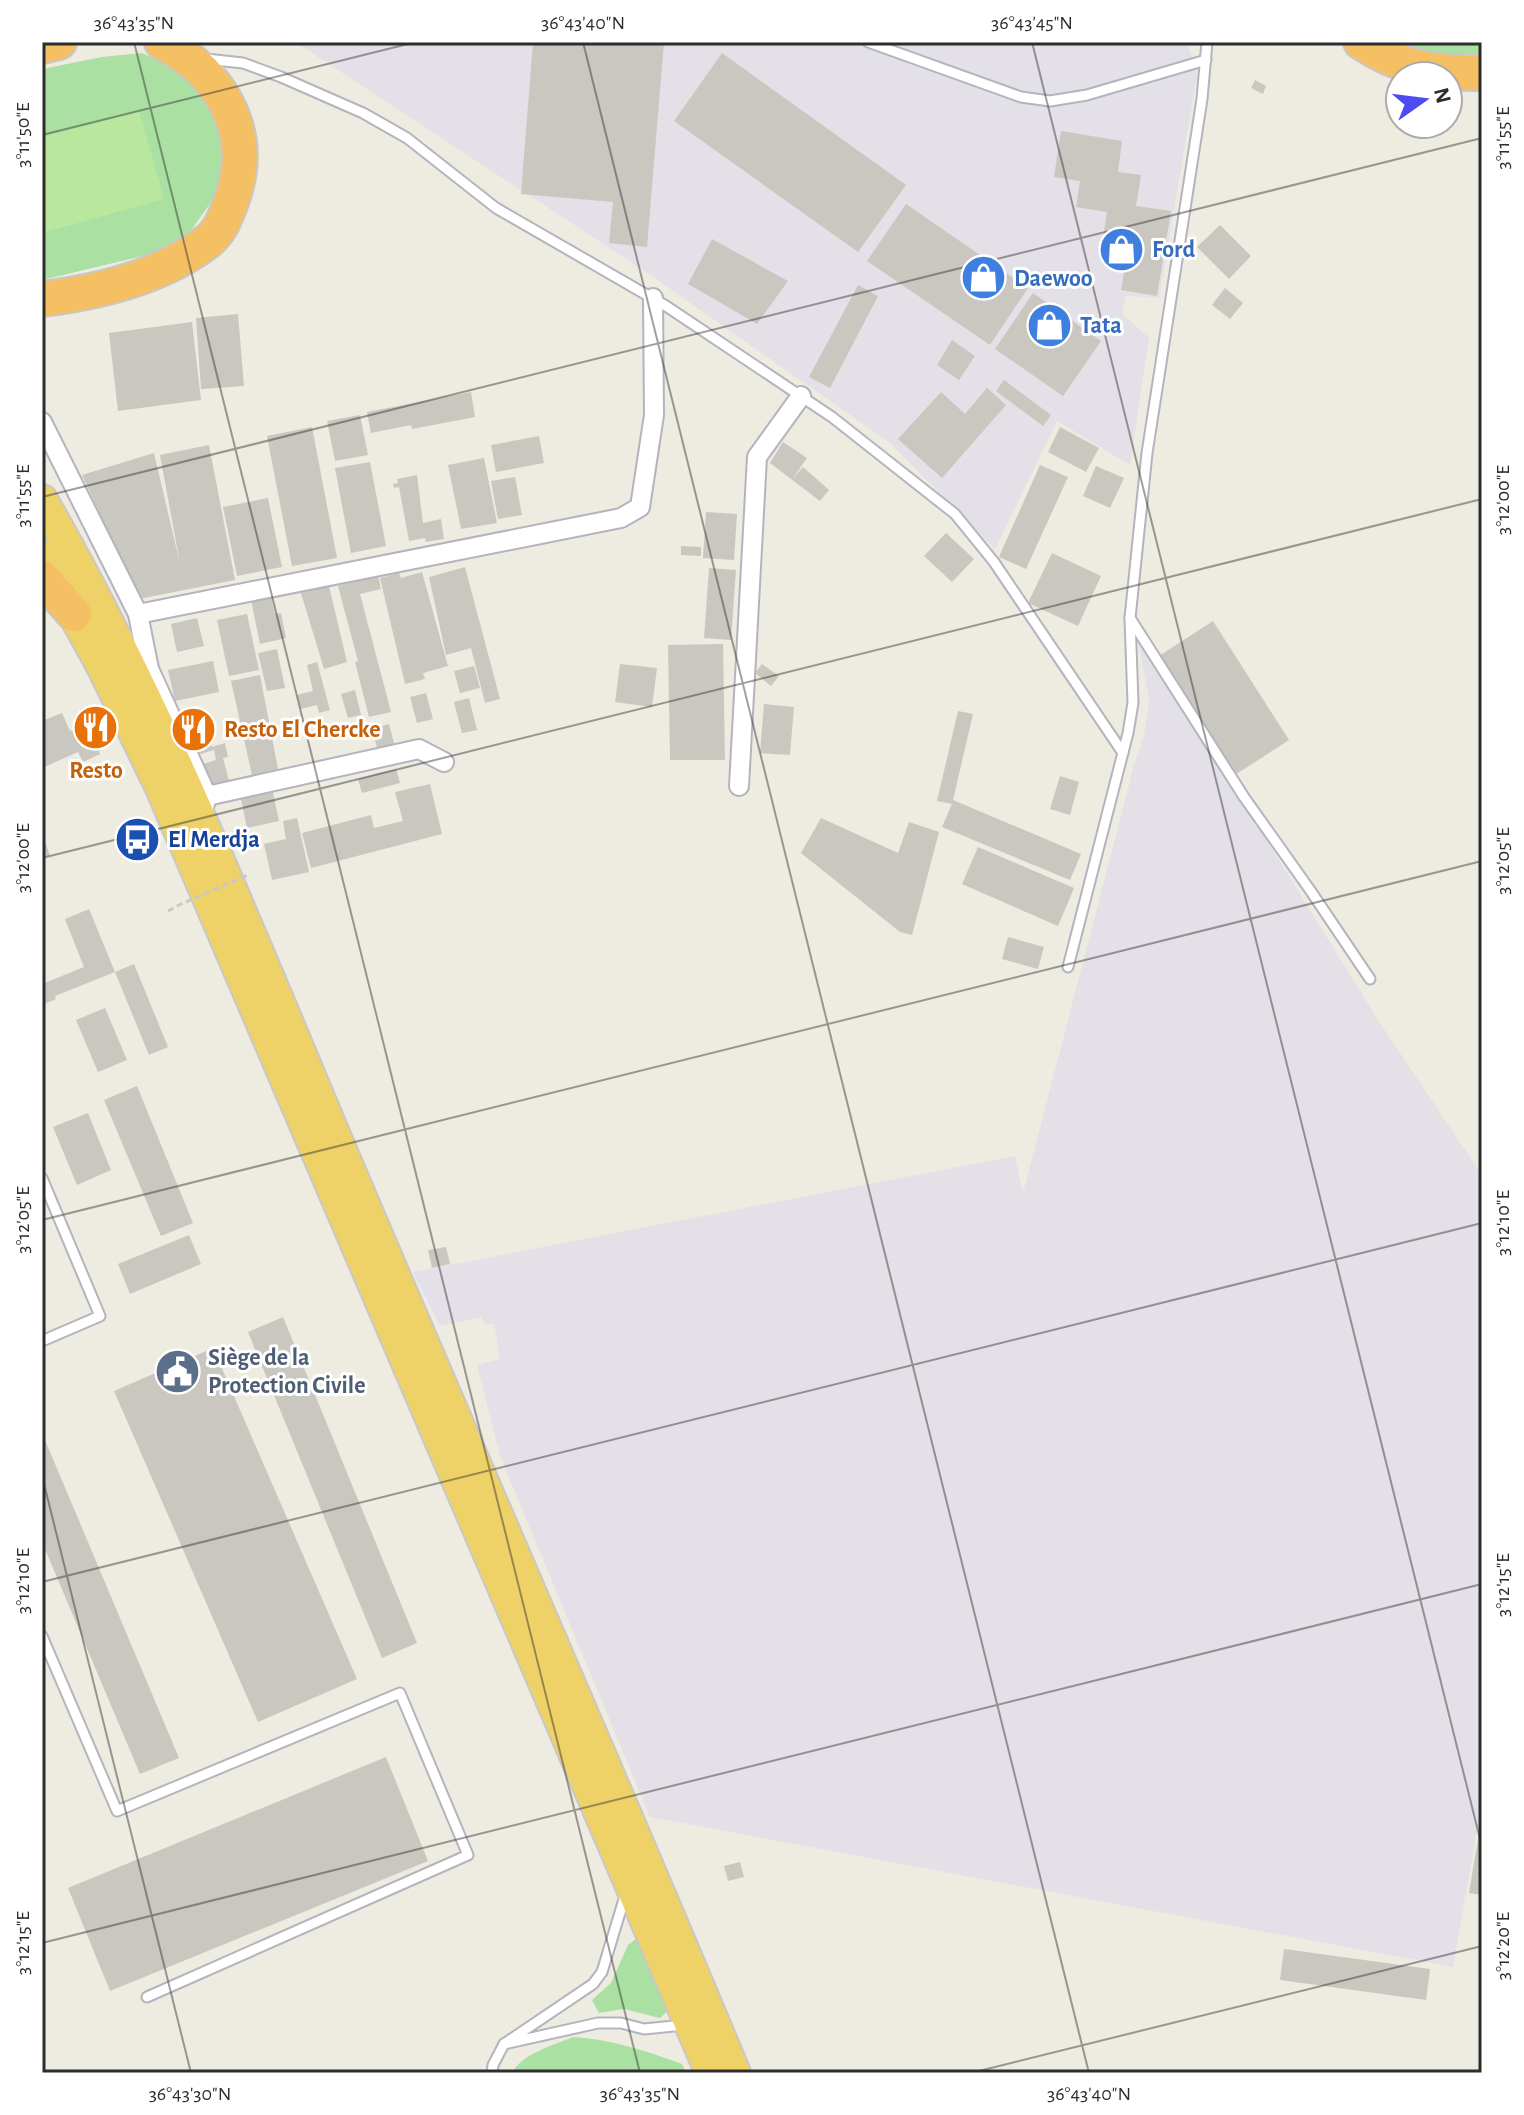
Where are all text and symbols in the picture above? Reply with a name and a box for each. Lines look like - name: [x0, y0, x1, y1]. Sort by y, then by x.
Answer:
- text: 36°43'35"N: [94, 13, 174, 33]
- text: 36°43'40"N: [541, 13, 625, 33]
- text: 36°43'45"N: [991, 13, 1073, 33]
- north arrow: [1384, 60, 1464, 140]
- text: N: [1430, 85, 1455, 105]
- text: 3°11'50"E: [13, 102, 33, 168]
- text: 3°11'55"E: [1493, 106, 1513, 170]
- shop icon: Ford: [1097, 225, 1145, 273]
- place label: Ford: [1152, 238, 1195, 262]
- shop icon: Daewoo: [959, 254, 1007, 302]
- place label: Daewoo: [1014, 267, 1093, 291]
- shop icon: Tata: [1025, 301, 1073, 349]
- place label: Tata: [1080, 314, 1122, 338]
- text: 3°11'55"E: [13, 464, 33, 528]
- text: 3°12'00"E: [1493, 465, 1513, 535]
- restaurant icon: Resto: [72, 704, 120, 752]
- restaurant icon: Resto El Chercke: [169, 705, 217, 753]
- place label: Resto El Chercke: [224, 718, 381, 742]
- place label: Resto: [69, 759, 123, 783]
- bus stop icon: El Merdja: [113, 815, 161, 863]
- text: 3°12'00"E: [13, 823, 33, 893]
- text: 3°12'05"E: [1493, 827, 1513, 895]
- place label: El Merdja: [168, 828, 260, 852]
- text: 3°12'05"E: [13, 1186, 33, 1254]
- text: 3°12'10"E: [1493, 1190, 1513, 1256]
- place label: Siège de la Protection Civile: [208, 1346, 366, 1398]
- public building icon: Siège de la Protection Civile: [153, 1347, 201, 1395]
- text: 3°12'10"E: [13, 1548, 33, 1614]
- text: 3°12'15"E: [1493, 1553, 1513, 1617]
- text: 3°12'15"E: [13, 1911, 33, 1975]
- text: 3°12'20"E: [1493, 1911, 1513, 1980]
- text: 36°43'30"N: [149, 2084, 231, 2104]
- text: 36°43'35"N: [600, 2084, 680, 2104]
- text: 36°43'40"N: [1047, 2084, 1131, 2104]

